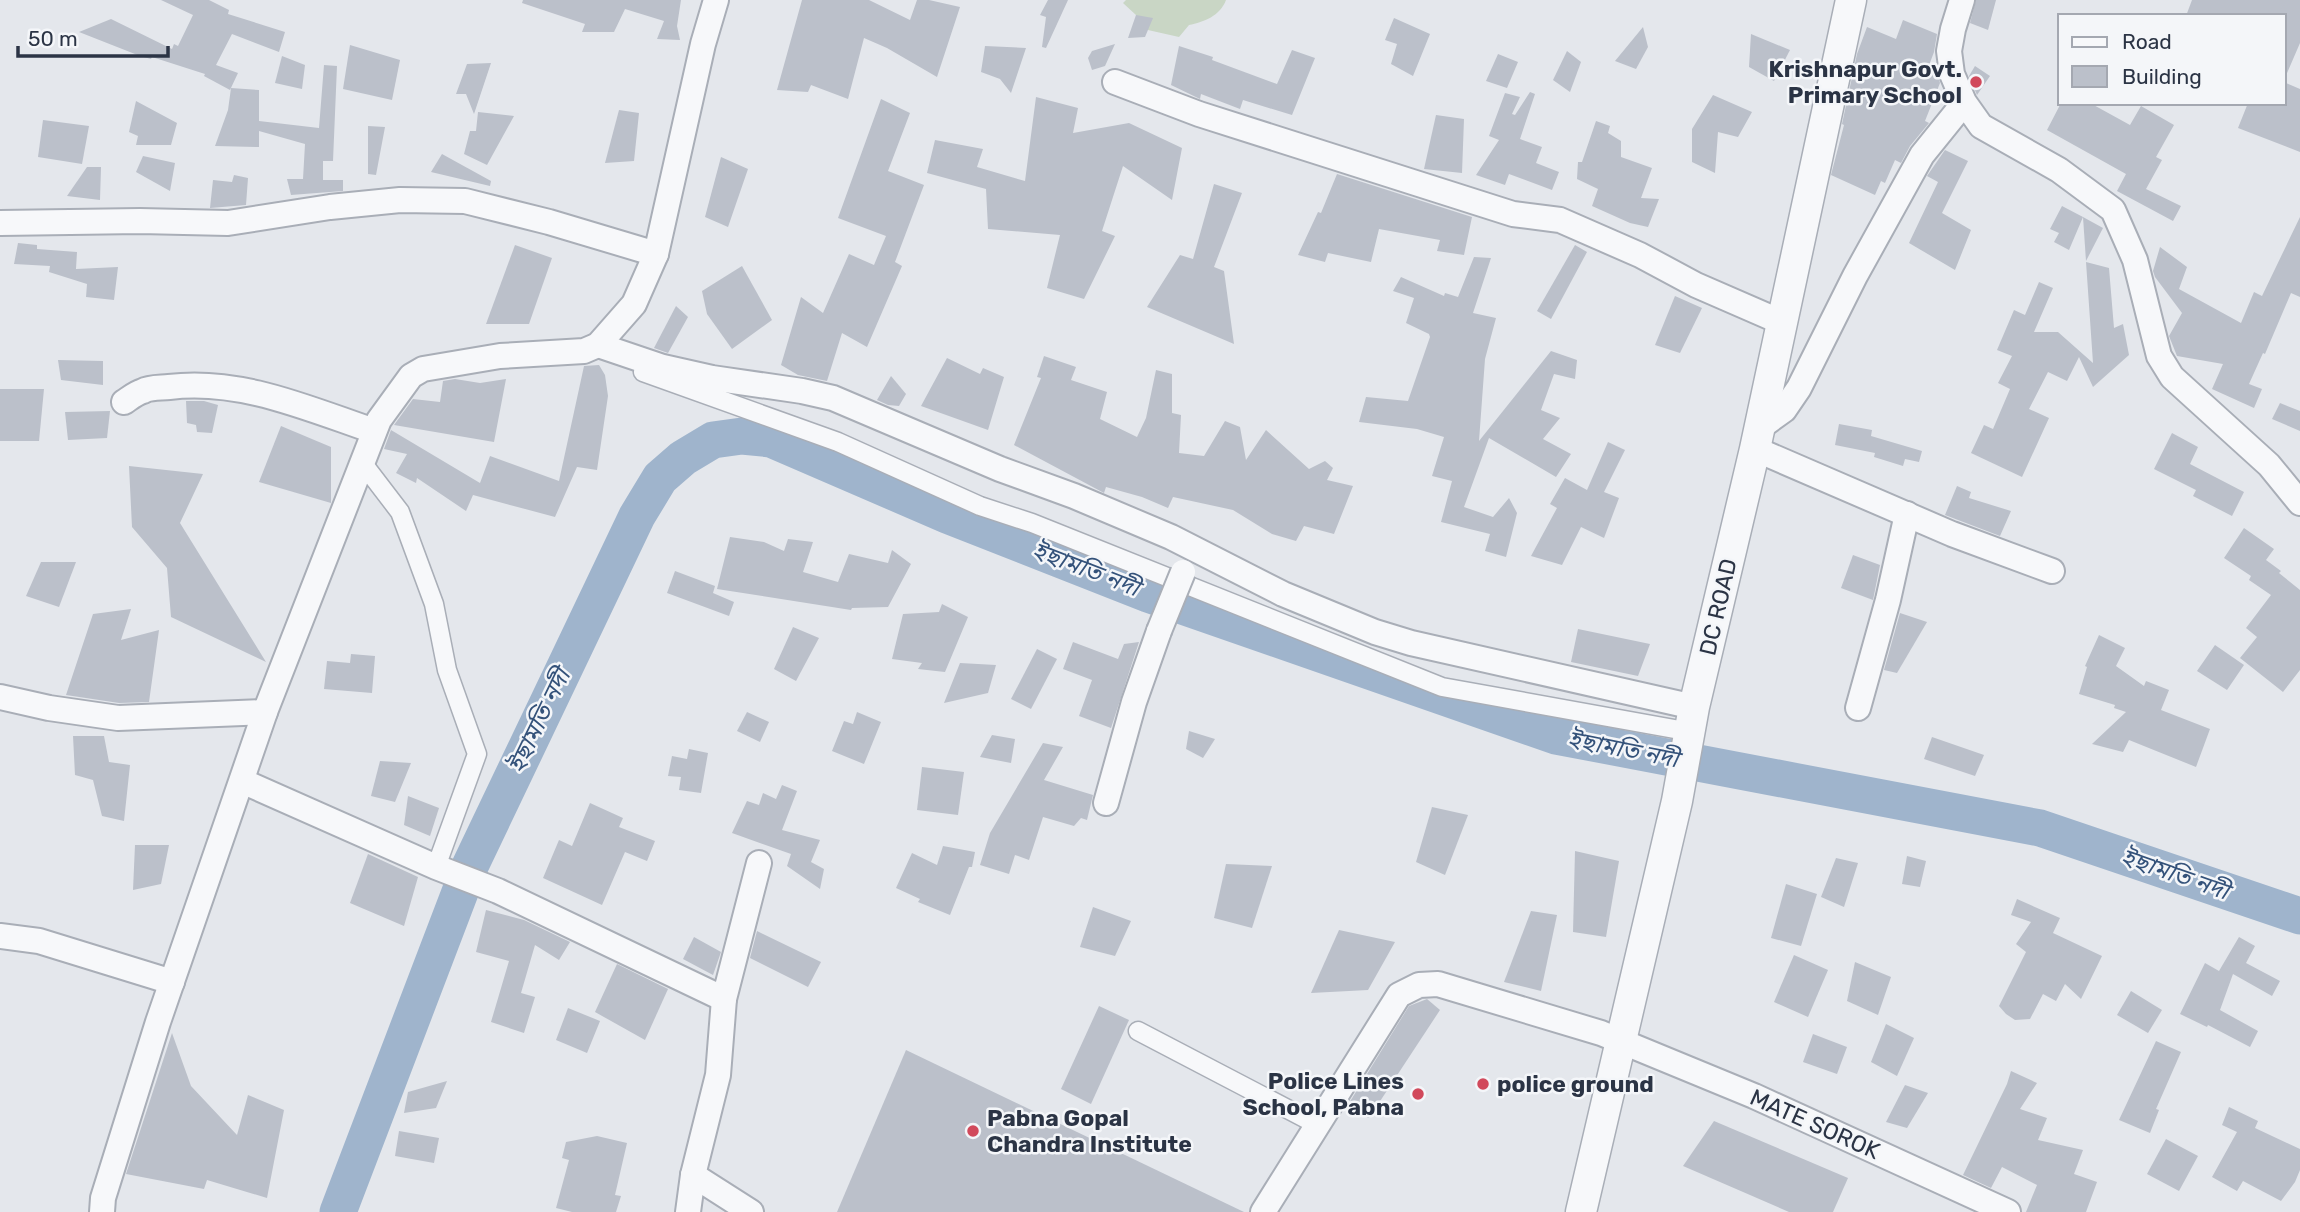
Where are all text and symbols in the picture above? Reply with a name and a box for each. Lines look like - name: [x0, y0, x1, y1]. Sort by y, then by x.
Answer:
- scale bar: [18, 14, 168, 58]
- legend: [2058, 14, 2286, 105]
- text: 50 m: [28, 26, 78, 51]
- text: Road: [2122, 29, 2172, 54]
- place label: Krishnapur Govt. Primary School: [1768, 55, 1962, 109]
- text: Building: [2122, 64, 2202, 89]
- marker: Krishnapur Govt. Primary School: [1968, 74, 1984, 90]
- water label: ইছামতি নদী: [1029, 536, 1148, 604]
- street label: DC ROAD: [1693, 556, 1743, 658]
- water label: ইছামতি নদী: [502, 660, 578, 777]
- water label: ইছামতি নদী: [1565, 725, 1685, 774]
- water label: ইছামতি নদী: [2118, 843, 2237, 907]
- place label: Police Lines School, Pabna: [1243, 1067, 1404, 1121]
- place label: police ground: [1497, 1070, 1654, 1098]
- marker: police ground: [1475, 1076, 1491, 1092]
- street label: MATE SOROK: [1746, 1083, 1884, 1165]
- marker: Police Lines School, Pabna: [1410, 1086, 1426, 1102]
- place label: Pabna Gopal Chandra Institute: [987, 1104, 1192, 1158]
- marker: Pabna Gopal Chandra Institute: [965, 1123, 981, 1139]

